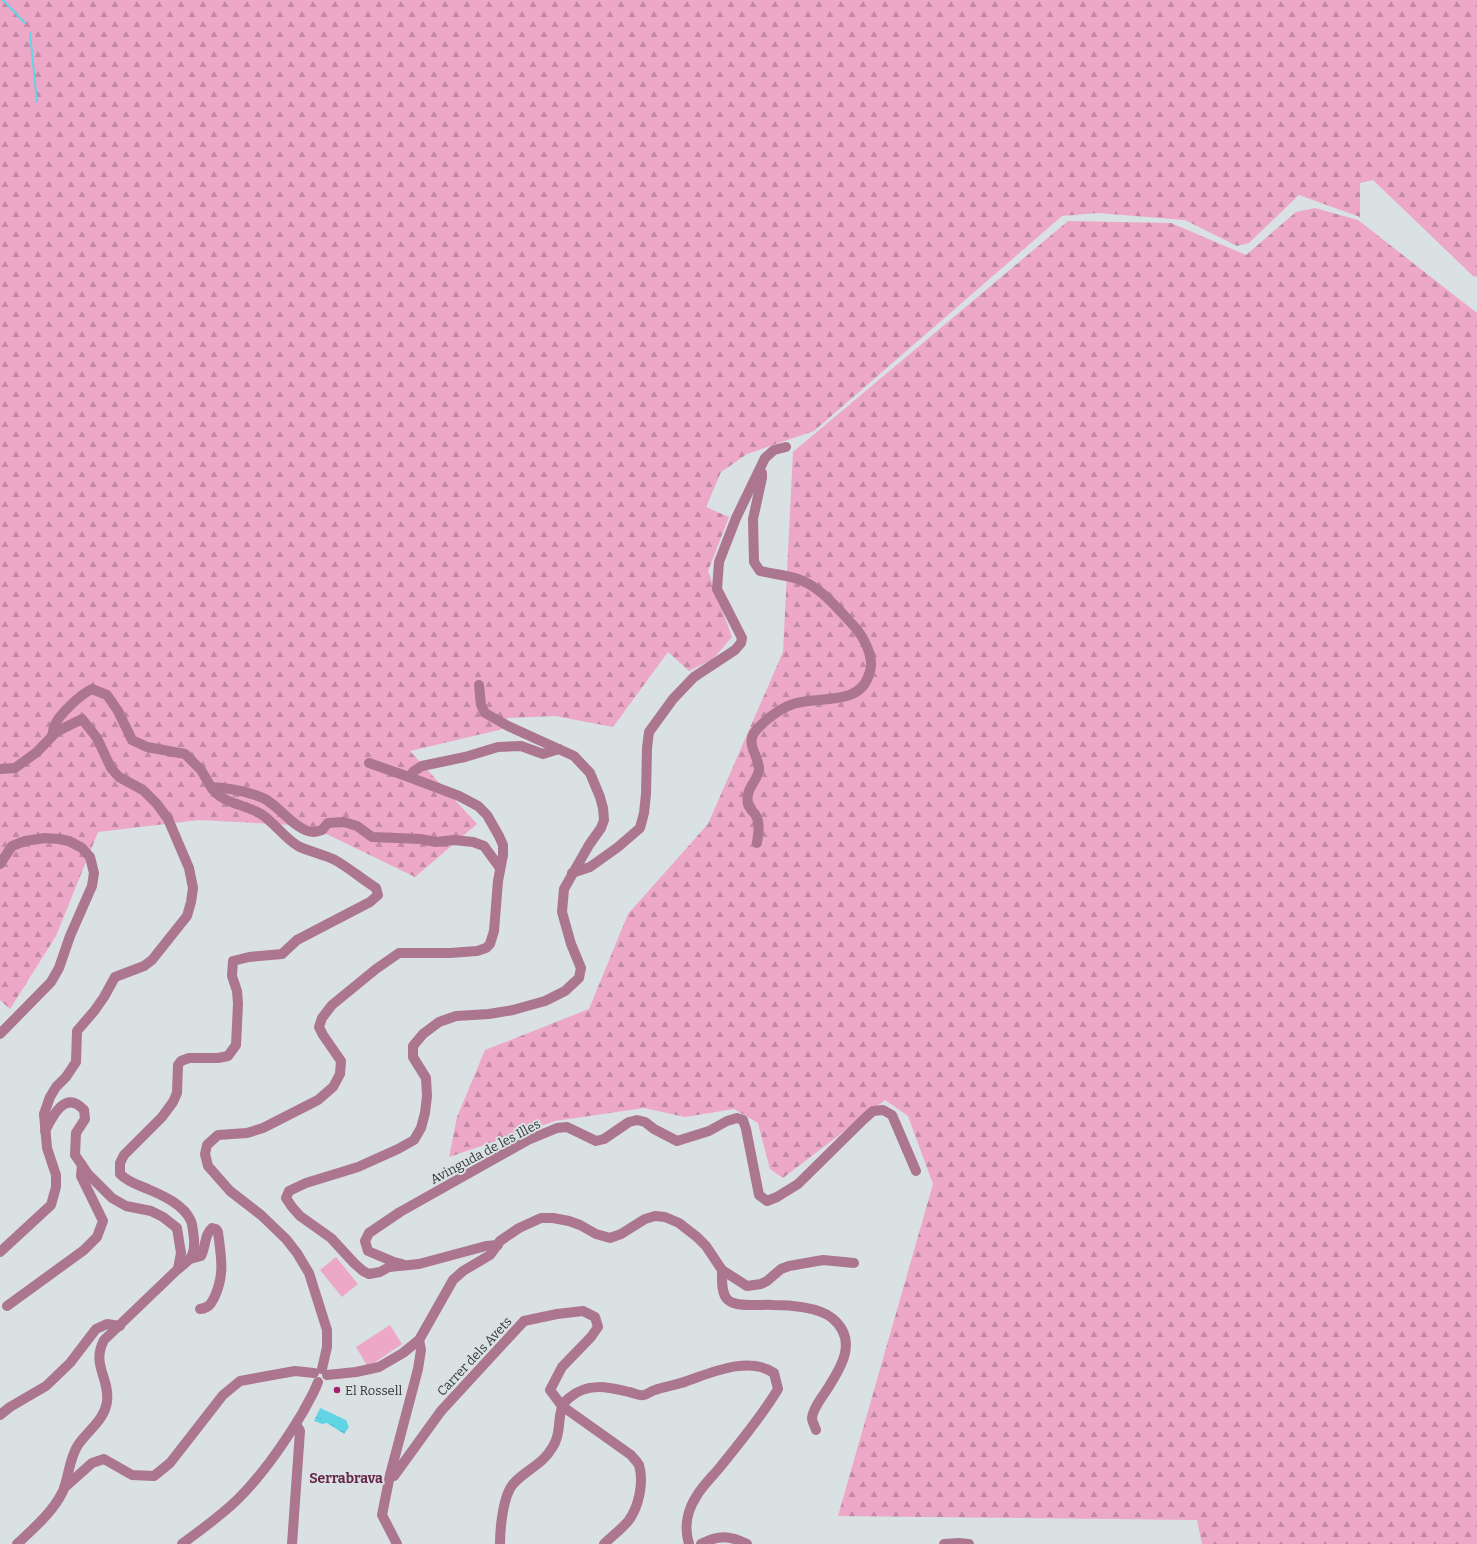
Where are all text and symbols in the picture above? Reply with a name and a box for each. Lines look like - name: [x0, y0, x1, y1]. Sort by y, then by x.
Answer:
- street label: Avinguda de les Illes: [428, 1116, 543, 1187]
- street label: Carrer dels Avets: [434, 1314, 515, 1399]
- place label: El Rossell: [345, 1383, 402, 1398]
- marker: El Rossell: [332, 1385, 342, 1395]
- district label: Serrabrava: [309, 1470, 383, 1487]

